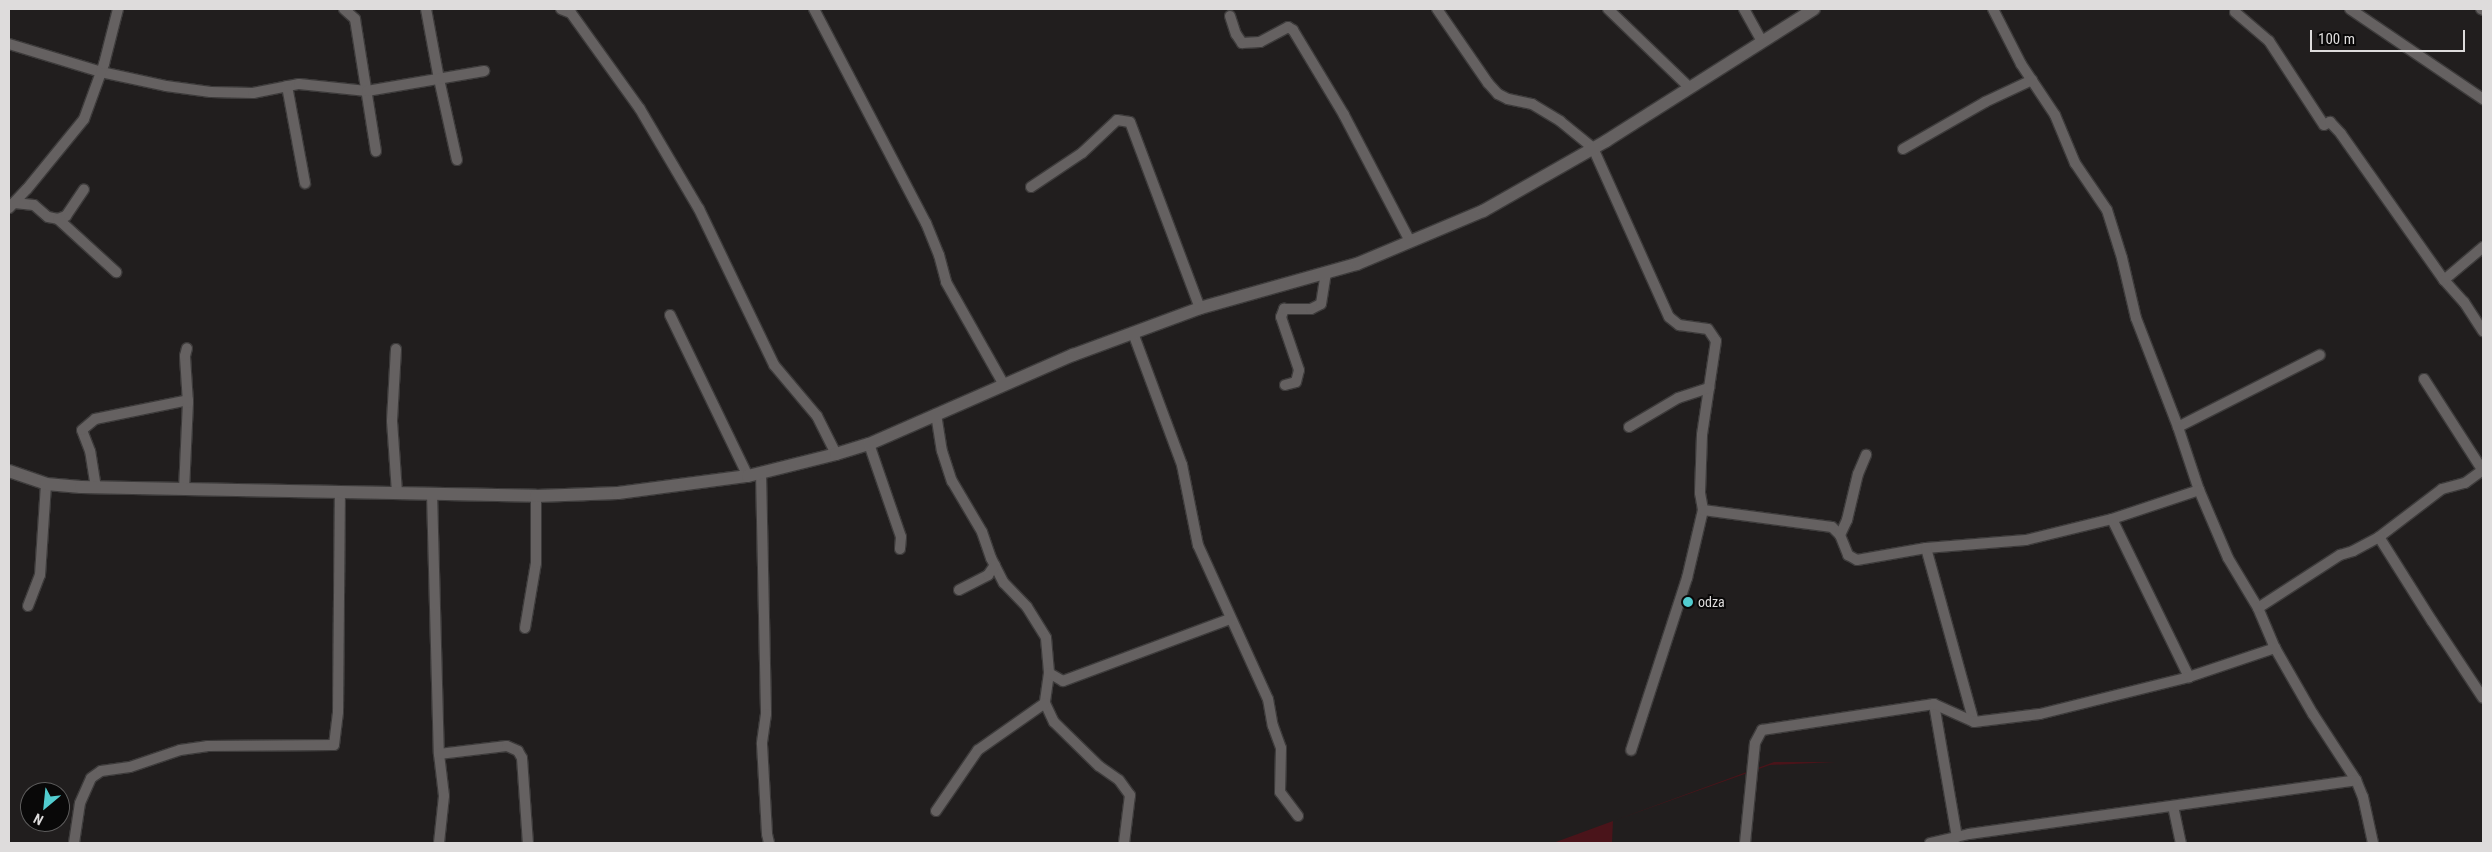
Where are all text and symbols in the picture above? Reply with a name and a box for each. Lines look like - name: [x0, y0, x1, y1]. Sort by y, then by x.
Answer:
- scale bar: [2312, 20, 2467, 52]
- text: 100 m: [2318, 30, 2355, 48]
- place label: odza: [1698, 594, 1725, 610]
- marker: odza: [1682, 596, 1694, 608]
- north arrow: [20, 782, 70, 832]
- text: N: [31, 810, 46, 828]

